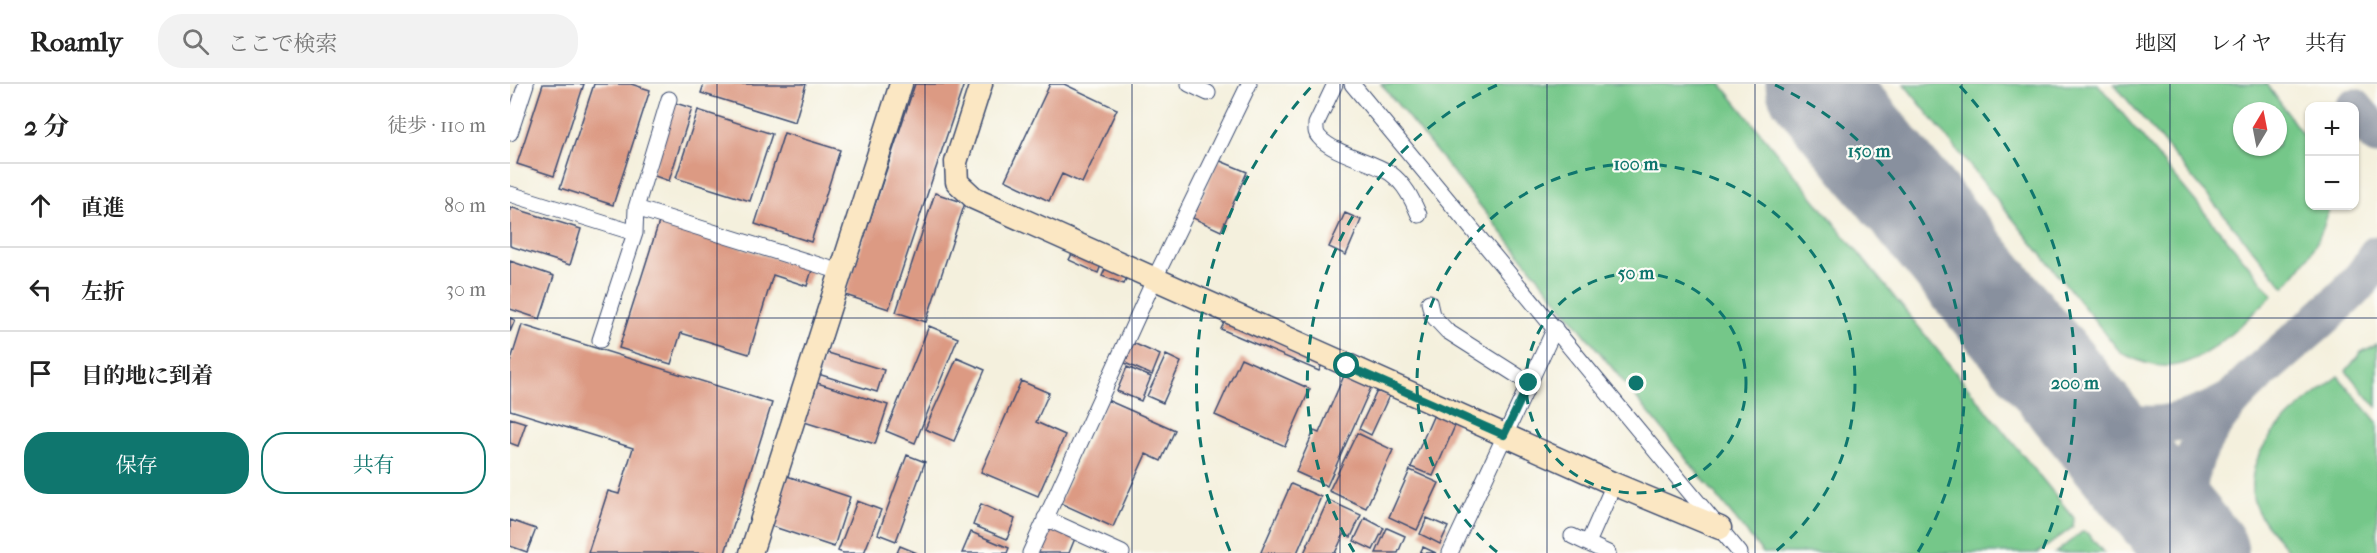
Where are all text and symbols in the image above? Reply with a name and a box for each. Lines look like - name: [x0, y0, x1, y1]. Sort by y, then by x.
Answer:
- search box: [158, 14, 578, 68]
- text: Roamly: [30, 25, 122, 58]
- icon: search: [179, 25, 212, 58]
- text: ここで検索: [227, 31, 337, 57]
- text: 地図: [2135, 31, 2177, 55]
- text: レイヤ: [2210, 31, 2272, 55]
- text: 共有: [2305, 31, 2347, 55]
- north arrow: [2233, 102, 2287, 156]
- map controls: [2305, 102, 2359, 210]
- button: +: [2305, 102, 2359, 156]
- text: 2 分: [24, 111, 69, 142]
- text: 徒歩 · 110 m: [387, 114, 486, 137]
- text: 150 m: [1848, 141, 1891, 162]
- text: 100 m: [1613, 154, 1660, 175]
- button: −: [2305, 156, 2359, 210]
- icon: ahead: [24, 189, 57, 222]
- text: 80 m: [444, 194, 486, 217]
- text: 直進: [81, 195, 125, 221]
- text: 50 m: [1618, 263, 1655, 284]
- icon: left: [24, 273, 57, 306]
- text: 30 m: [446, 278, 486, 301]
- text: 左折: [81, 279, 125, 305]
- route start: [1333, 352, 1359, 378]
- icon: arrive: [24, 357, 57, 390]
- text: 目的地に到着: [81, 363, 213, 389]
- route end: [1515, 369, 1541, 395]
- centre of rings: [1626, 373, 1646, 393]
- text: 200 m: [2051, 373, 2100, 394]
- button: 保存: [24, 432, 249, 494]
- button: 共有: [261, 432, 486, 494]

